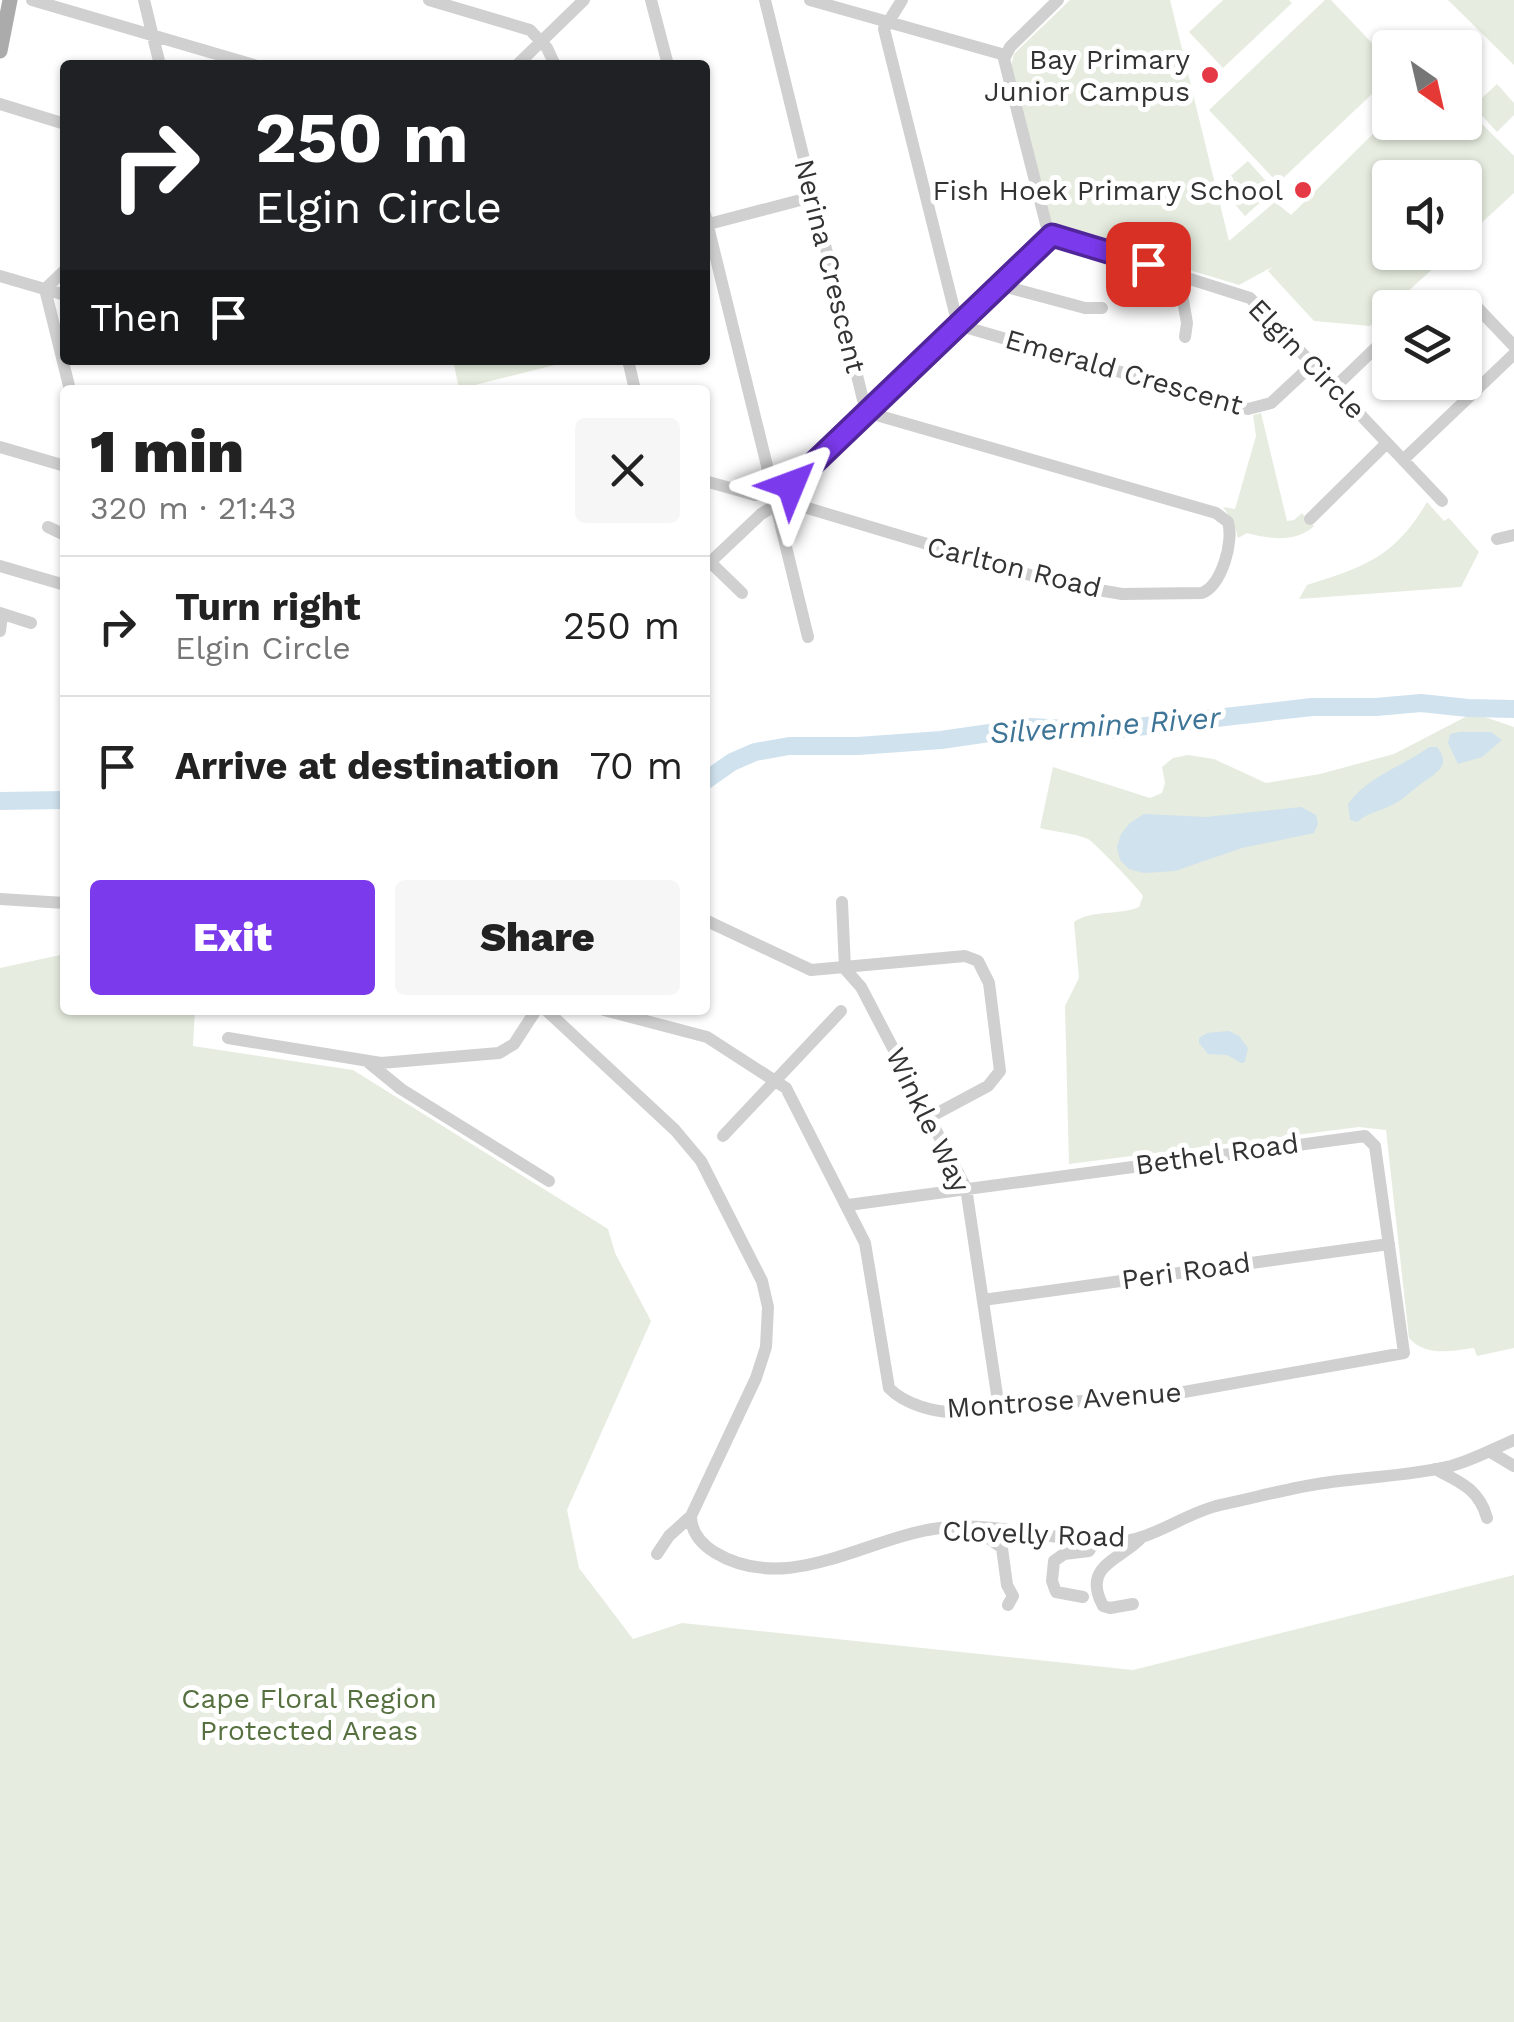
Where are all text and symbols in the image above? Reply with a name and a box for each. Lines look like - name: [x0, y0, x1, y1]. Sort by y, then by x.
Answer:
- north arrow: [1372, 30, 1482, 140]
- map controls: [1372, 30, 1482, 400]
- place label: Bay Primary Junior Campus: [984, 43, 1191, 108]
- marker: Bay Primary Junior Campus: [1199, 64, 1221, 86]
- text: 250 m: [255, 97, 469, 179]
- icon: right: [90, 100, 220, 230]
- street label: Nerina Crescent: [787, 156, 873, 377]
- button: sound: [1372, 160, 1482, 270]
- place label: Fish Hoek Primary School: [932, 174, 1283, 207]
- marker: Fish Hoek Primary School: [1292, 179, 1314, 201]
- text: Elgin Circle: [255, 181, 502, 234]
- pin: [1106, 222, 1191, 307]
- icon: arrive: [1121, 237, 1176, 292]
- icon: arrive: [201, 290, 256, 345]
- button: layers: [1372, 290, 1482, 400]
- street label: Elgin Circle: [1242, 292, 1372, 426]
- text: Then: [90, 296, 181, 340]
- street label: Emerald Crescent: [1002, 322, 1247, 422]
- text: 1 min: [90, 416, 244, 487]
- button: close: [575, 418, 680, 523]
- position arrow: [739, 433, 843, 537]
- text: 320 m · 21:43: [90, 489, 297, 527]
- street label: Carlton Road: [924, 529, 1104, 605]
- text: Turn right: [175, 585, 361, 629]
- icon: right: [90, 599, 145, 654]
- text: 250 m: [563, 604, 680, 648]
- text: Elgin Circle: [175, 629, 351, 667]
- water label: Silvermine River: [988, 699, 1223, 751]
- icon: arrive: [90, 739, 145, 794]
- text: Arrive at destination: [175, 744, 560, 788]
- text: 70 m: [590, 744, 683, 788]
- button: Exit: [90, 880, 375, 995]
- button: Share: [395, 880, 680, 995]
- street label: Winkle Way: [879, 1042, 977, 1198]
- street label: Bethel Road: [1133, 1126, 1301, 1182]
- street label: Peri Road: [1119, 1246, 1253, 1296]
- street label: Montrose Avenue: [945, 1375, 1183, 1425]
- street label: Clovelly Road: [942, 1514, 1126, 1554]
- park label: Cape Floral Region Protected Areas: [181, 1682, 437, 1747]

